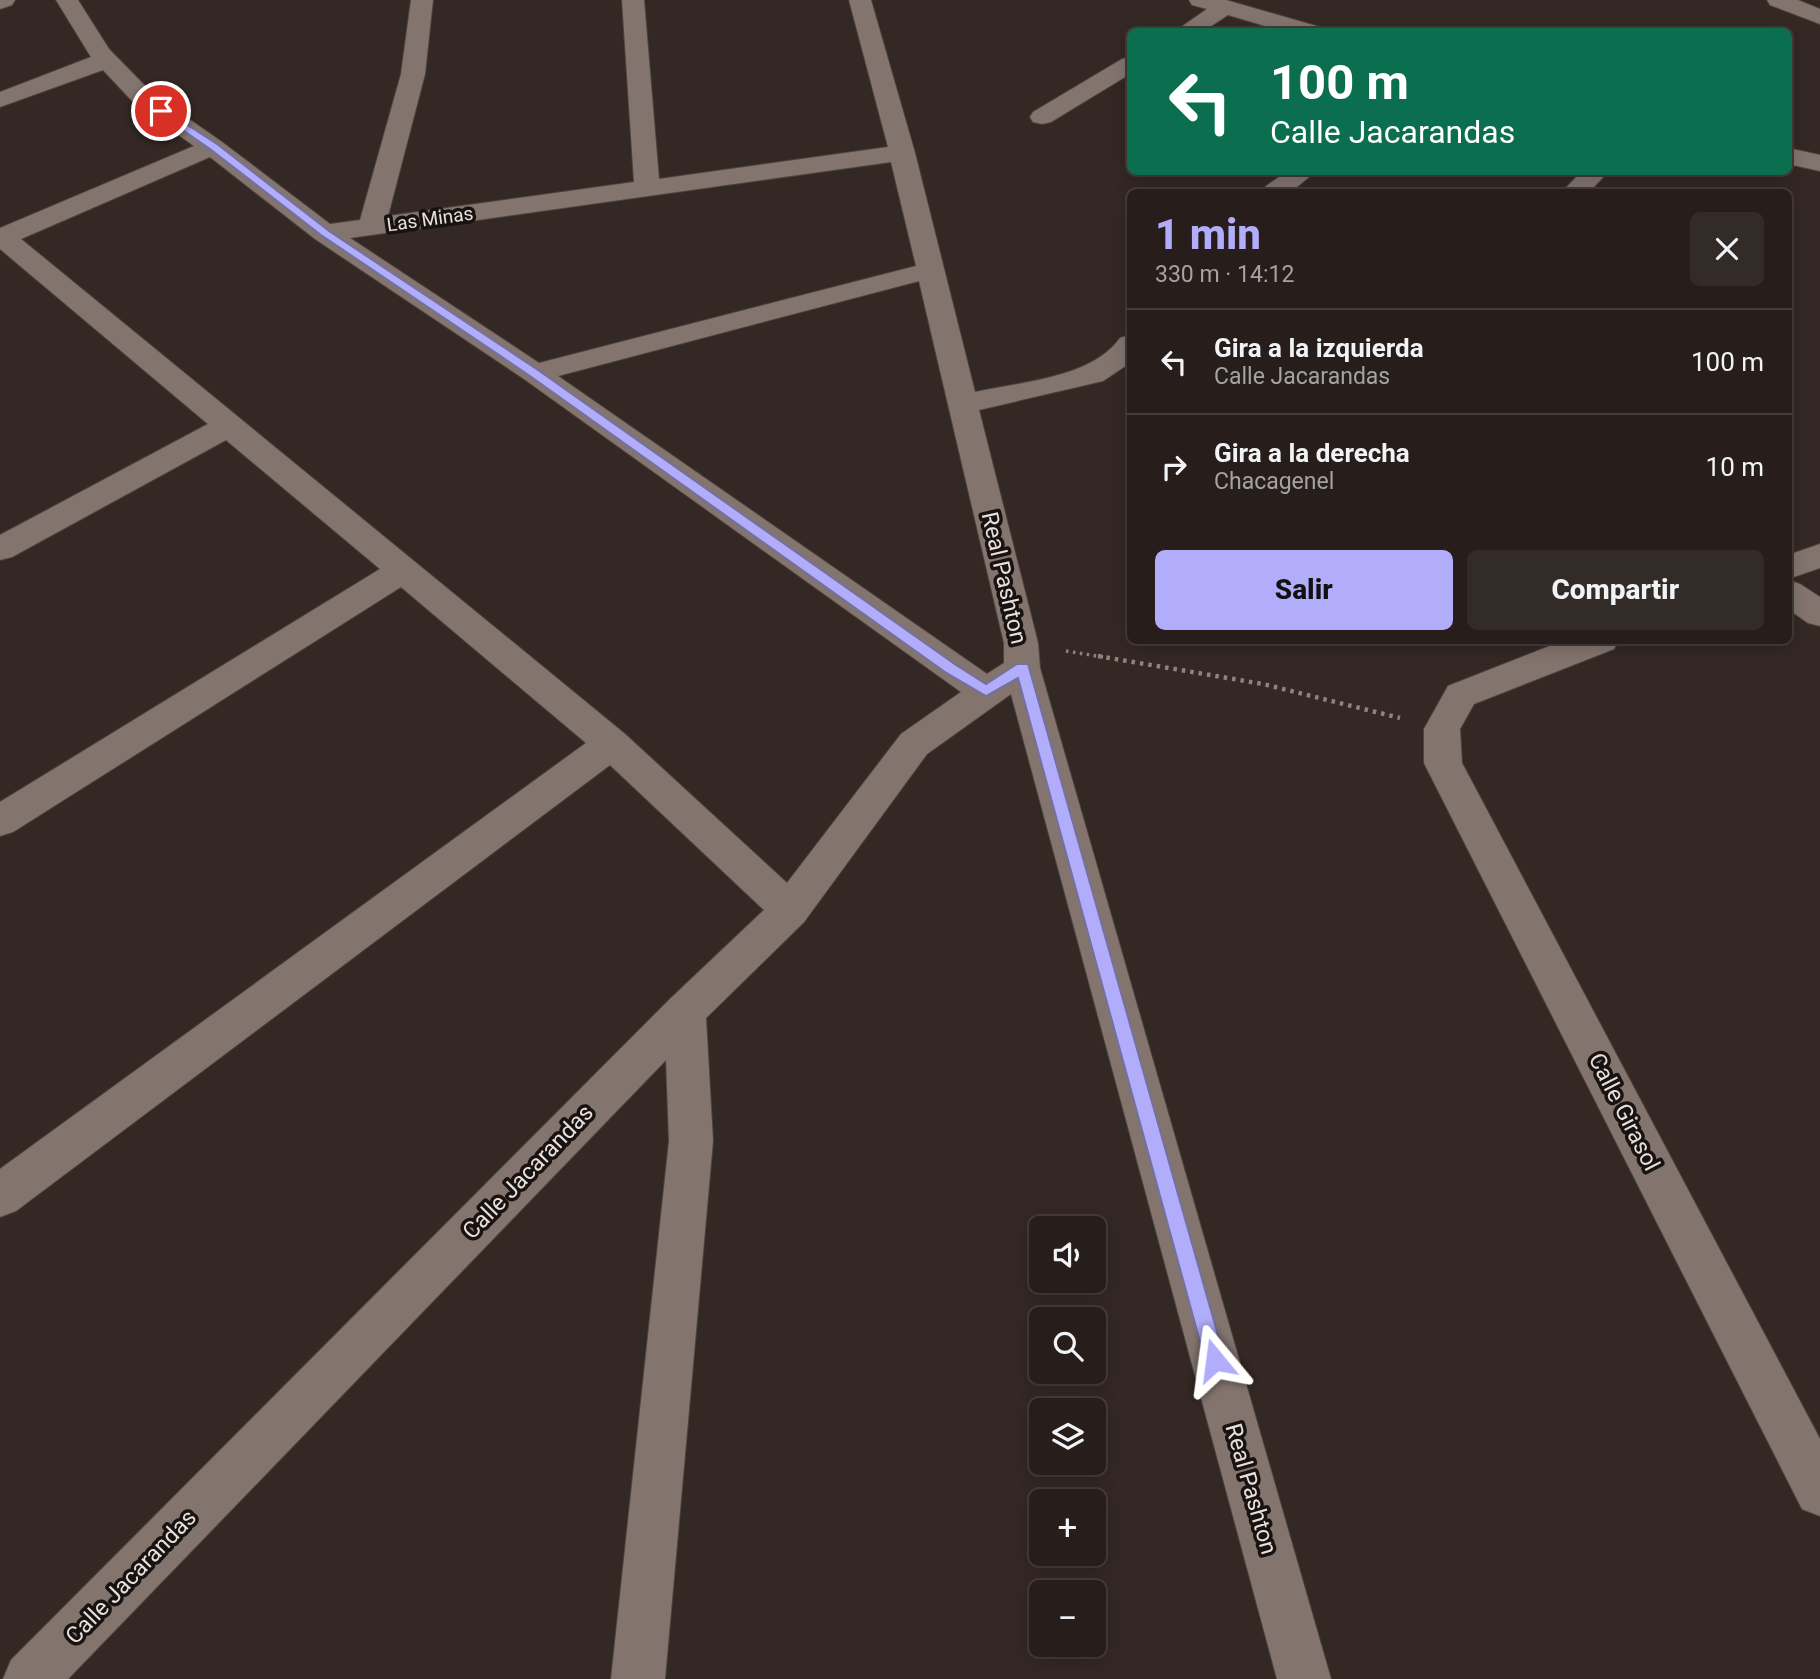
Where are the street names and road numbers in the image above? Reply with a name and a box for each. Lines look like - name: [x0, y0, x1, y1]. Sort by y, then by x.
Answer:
- street label: Las Minas: [385, 202, 475, 236]
- street label: Real Pashton: [976, 509, 1032, 647]
- street label: Calle Girasol: [1583, 1049, 1665, 1175]
- street label: Calle Jacarandas: [457, 1099, 599, 1245]
- street label: Real Pashton: [1219, 1421, 1283, 1557]
- street label: Calle Jacarandas: [60, 1504, 202, 1650]

